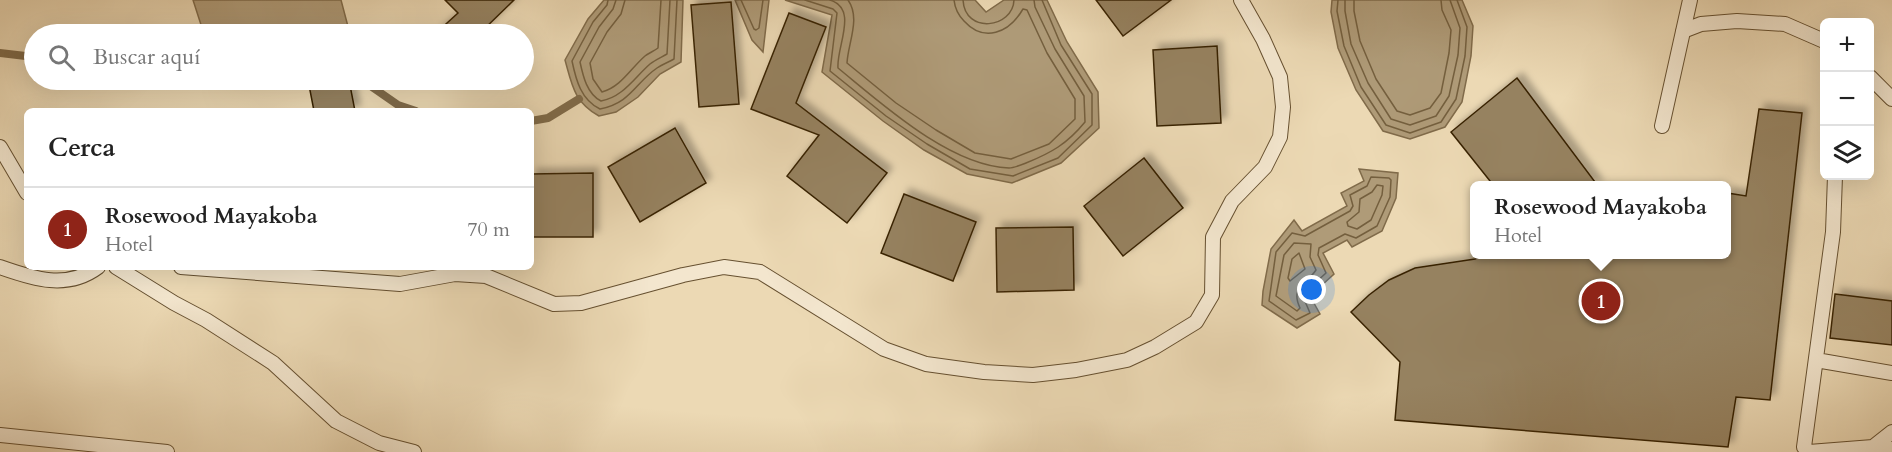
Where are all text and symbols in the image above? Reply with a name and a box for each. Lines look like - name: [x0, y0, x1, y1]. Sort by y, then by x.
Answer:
- map controls: [1820, 18, 1874, 180]
- button: +: [1820, 18, 1874, 72]
- search box: [24, 24, 534, 90]
- icon: search: [45, 41, 78, 74]
- text: Buscar aquí: [93, 42, 200, 72]
- button: −: [1820, 72, 1874, 126]
- button: layers: [1820, 126, 1874, 180]
- text: Cerca: [48, 130, 115, 165]
- popup: [1470, 181, 1731, 259]
- text: Rosewood Mayakoba: [1494, 192, 1707, 222]
- text: Rosewood Mayakoba: [105, 201, 318, 231]
- text: 1: [62, 216, 73, 243]
- text: 70 m: [467, 216, 510, 243]
- text: Hotel: [1494, 222, 1542, 249]
- text: Hotel: [105, 231, 153, 258]
- your location: [1297, 275, 1326, 304]
- pin: 1: [1582, 278, 1620, 324]

